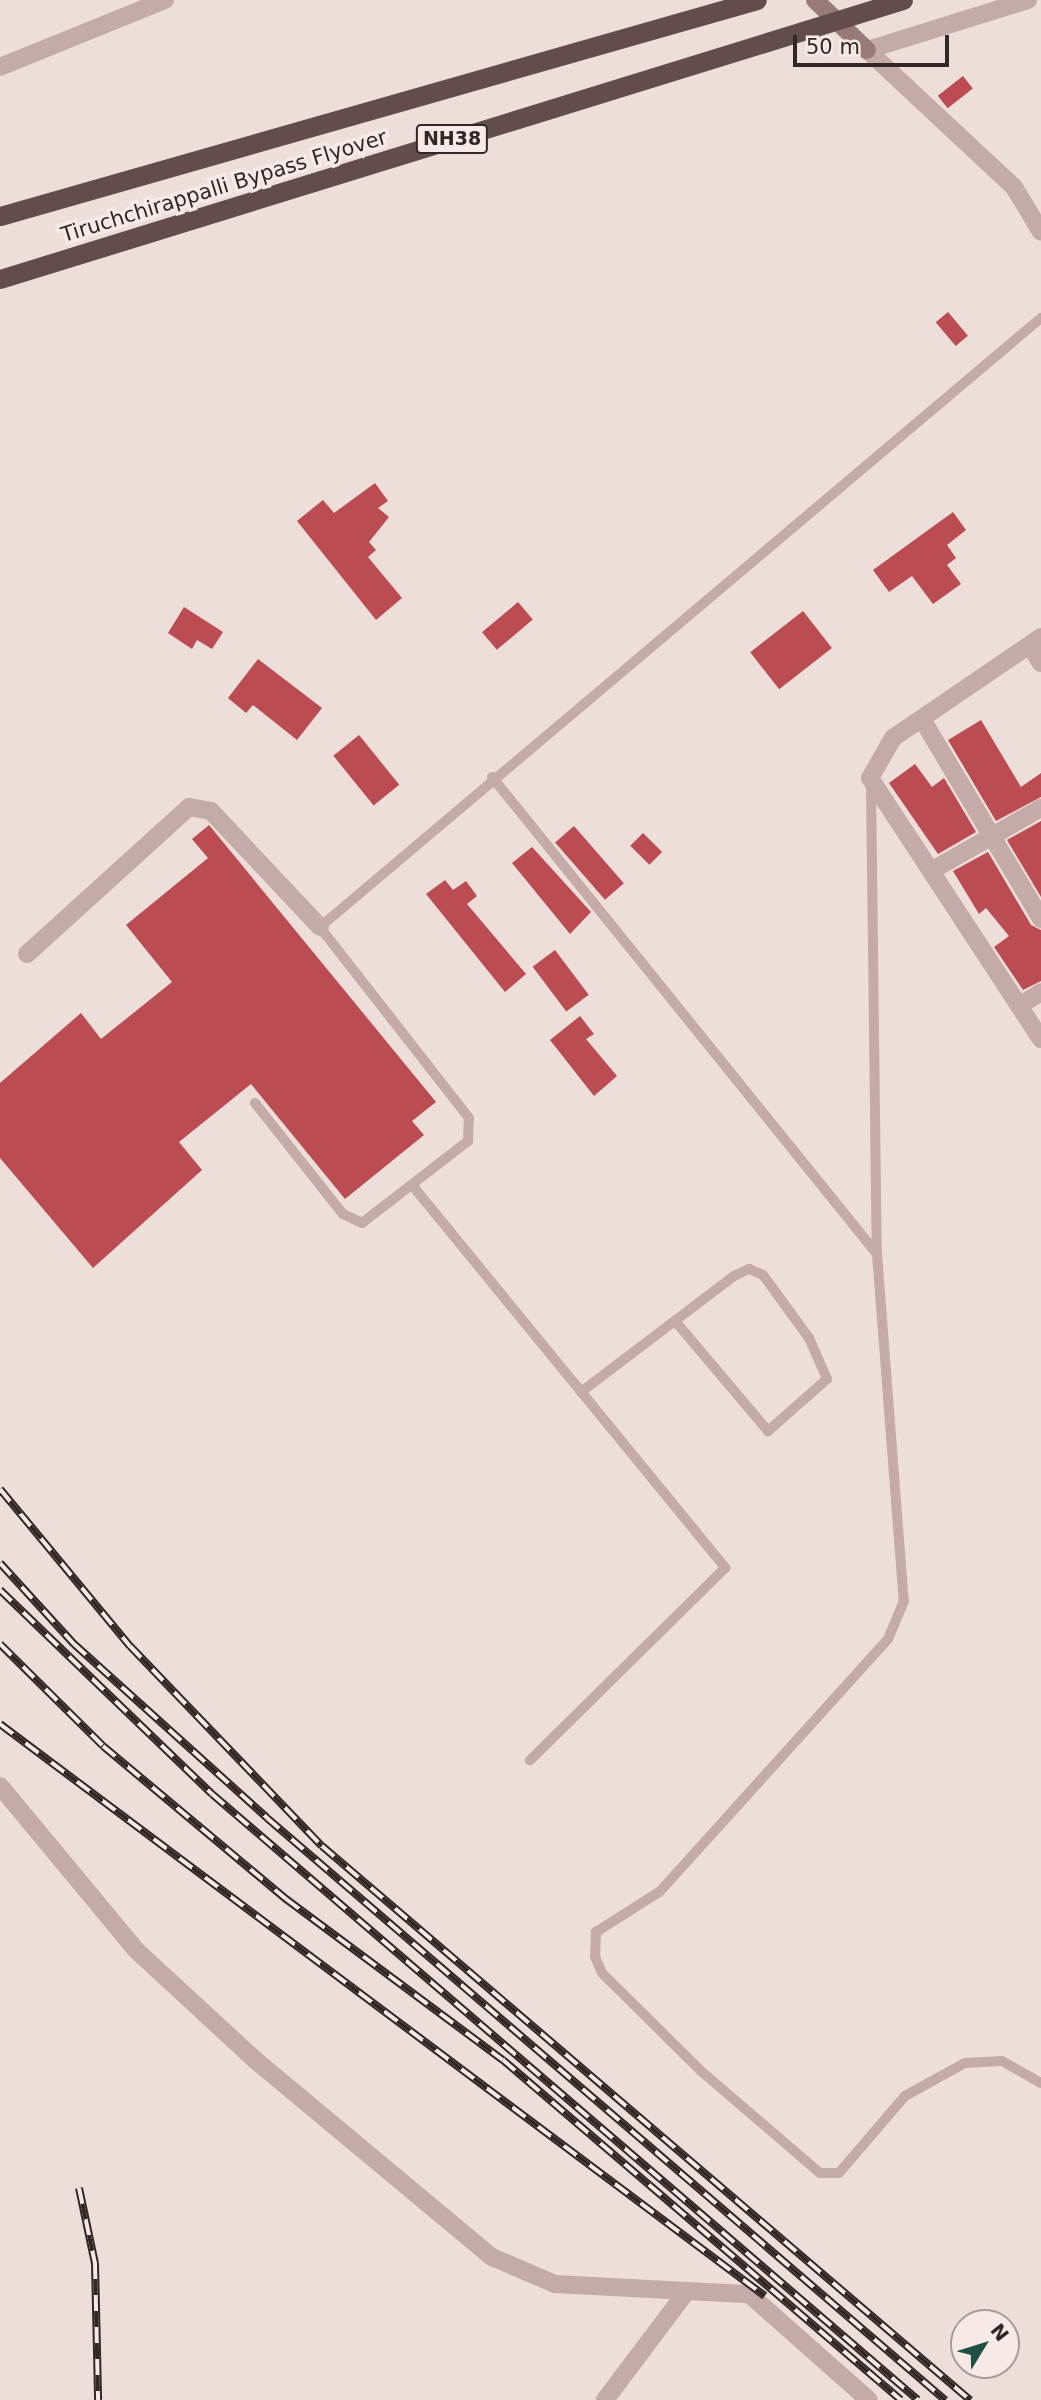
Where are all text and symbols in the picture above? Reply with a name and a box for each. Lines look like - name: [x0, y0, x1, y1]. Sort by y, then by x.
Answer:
- scale bar: [796, 21, 952, 65]
- text: 50 m: [806, 35, 860, 59]
- street label: Tiruchchirappalli Bypass Flyover: [58, 124, 390, 248]
- road number: NH38: [415, 124, 489, 154]
- north arrow: [950, 2309, 1020, 2379]
- text: N: [986, 2319, 1014, 2345]

